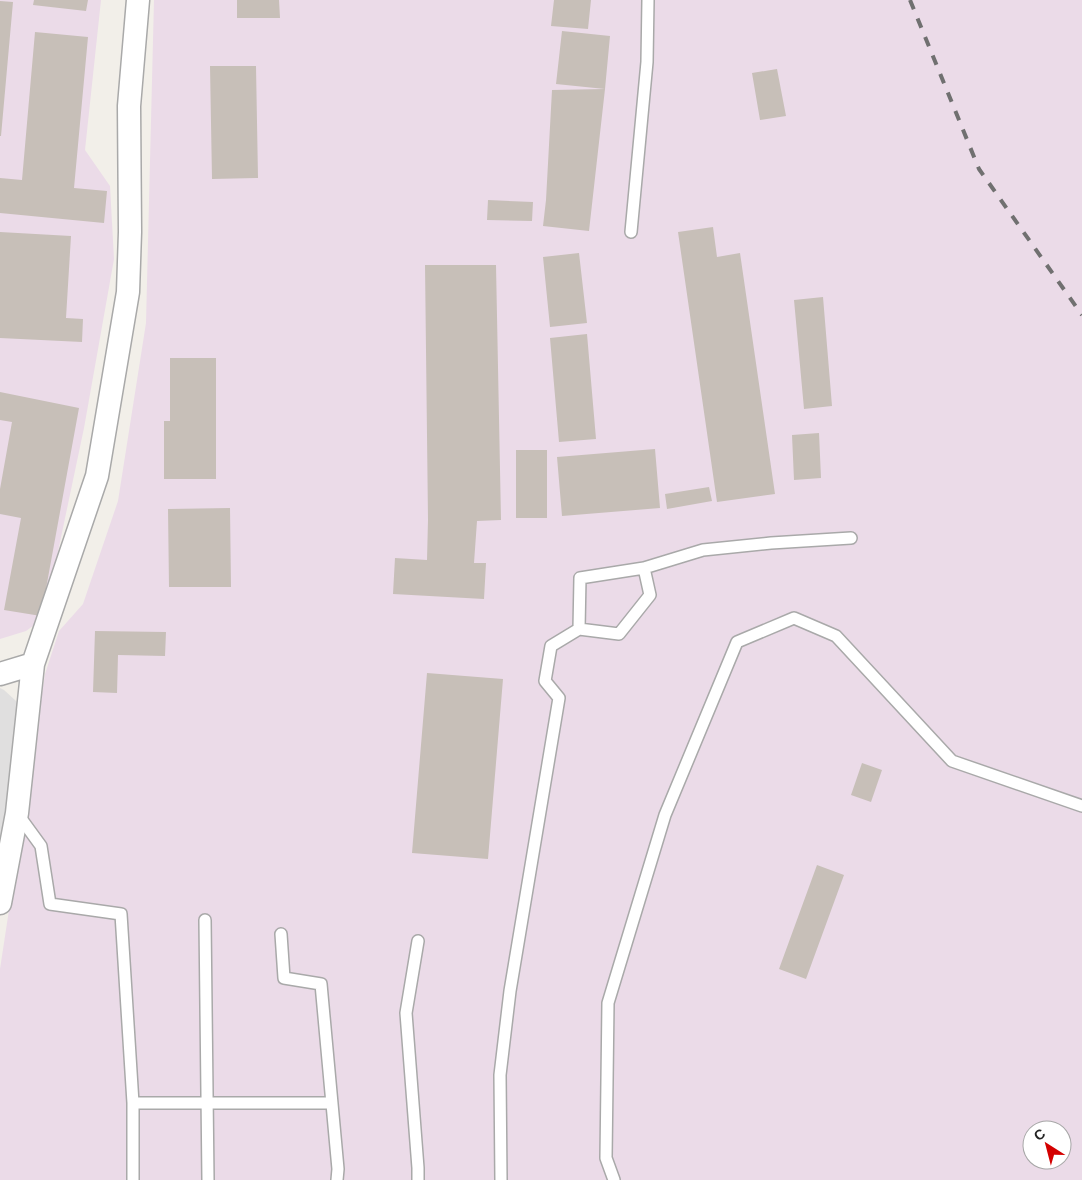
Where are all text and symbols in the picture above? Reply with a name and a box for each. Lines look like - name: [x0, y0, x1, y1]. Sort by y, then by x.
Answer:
- north arrow: [1022, 1120, 1072, 1170]
- text: С: [1031, 1125, 1048, 1144]

